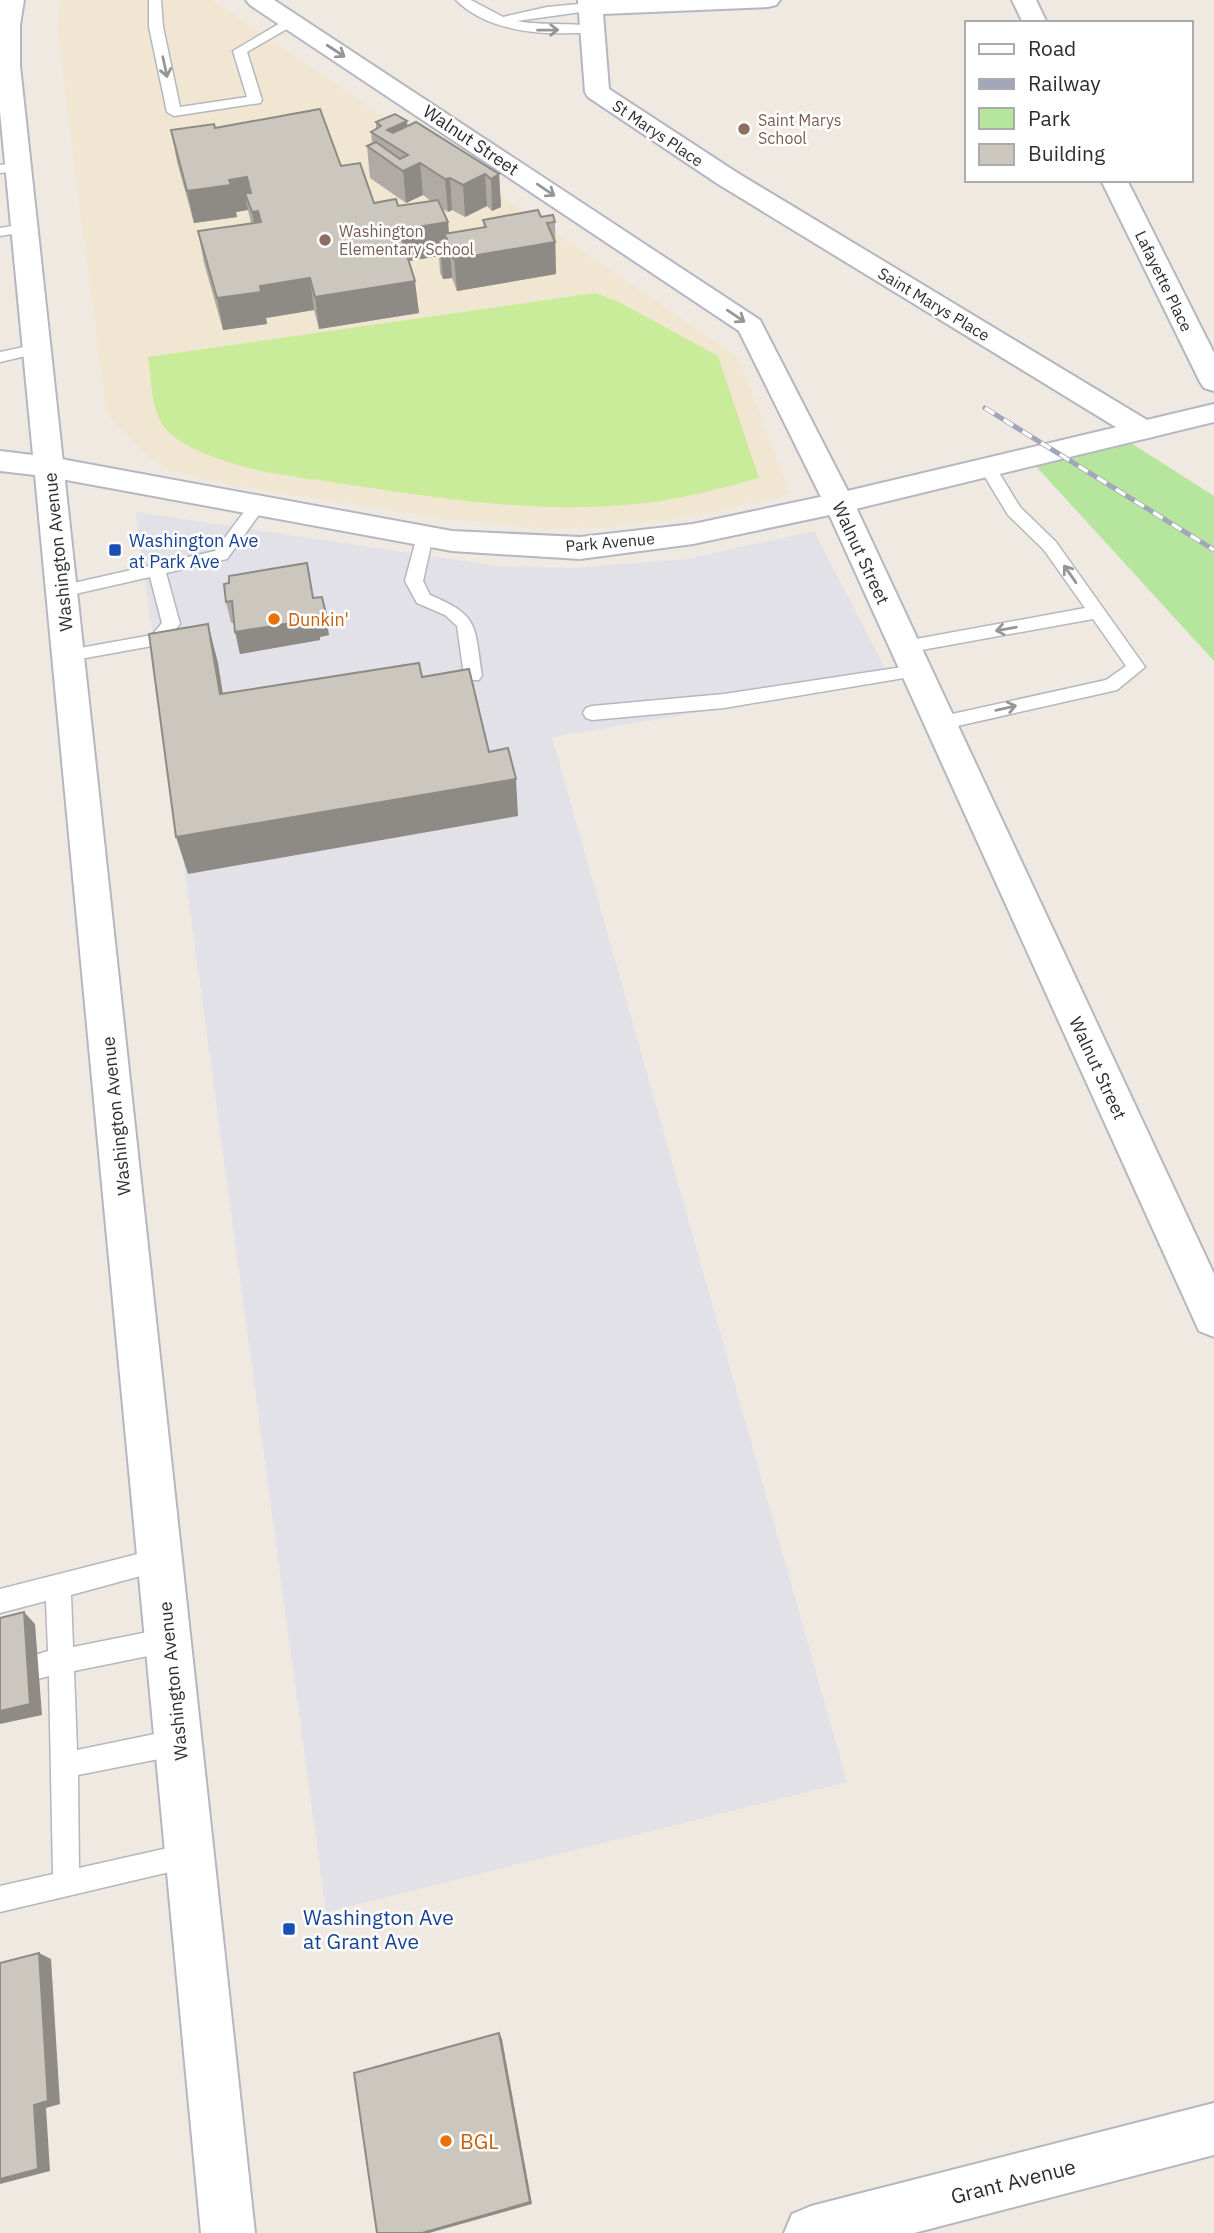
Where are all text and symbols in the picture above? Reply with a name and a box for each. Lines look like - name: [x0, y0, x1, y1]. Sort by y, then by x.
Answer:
- legend: [965, 21, 1193, 182]
- one-way arrow: [536, 23, 559, 37]
- text: Road: [1028, 34, 1076, 62]
- one-way arrow: [326, 44, 345, 58]
- one-way arrow: [158, 55, 172, 78]
- text: Railway: [1028, 69, 1101, 97]
- street label: St Marys Place: [609, 95, 707, 171]
- street label: Walnut Street: [419, 99, 523, 181]
- text: Park: [1028, 104, 1071, 132]
- place label: Saint Marys School: [758, 110, 842, 148]
- marker: Saint Marys School: [736, 121, 752, 137]
- text: Building: [1028, 139, 1105, 167]
- one-way arrow: [536, 183, 555, 197]
- place label: Washington Elementary School: [339, 221, 474, 259]
- street label: Lafayette Place: [1131, 227, 1197, 335]
- marker: Washington Elementary School: [317, 232, 333, 248]
- street label: Saint Marys Place: [875, 263, 994, 345]
- one-way arrow: [725, 309, 745, 323]
- street label: Washington Avenue: [38, 471, 78, 633]
- street label: Walnut Street: [827, 498, 895, 608]
- street label: Park Avenue: [565, 528, 656, 556]
- place label: Washington Ave at Park Ave: [129, 529, 258, 573]
- marker: Washington Ave at Park Ave: [107, 542, 123, 558]
- one-way arrow: [1063, 565, 1077, 584]
- place label: Dunkin': [288, 608, 349, 631]
- marker: Dunkin': [266, 611, 282, 627]
- one-way arrow: [995, 623, 1018, 636]
- one-way arrow: [994, 701, 1017, 715]
- street label: Walnut Street: [1064, 1013, 1132, 1123]
- street label: Washington Avenue: [96, 1035, 136, 1197]
- street label: Washington Avenue: [153, 1600, 193, 1762]
- place label: Washington Ave at Grant Ave: [303, 1903, 454, 1955]
- marker: Washington Ave at Grant Ave: [281, 1921, 297, 1937]
- place label: BGL: [460, 2127, 499, 2155]
- marker: BGL: [438, 2133, 454, 2149]
- street label: Grant Avenue: [948, 2152, 1078, 2210]

